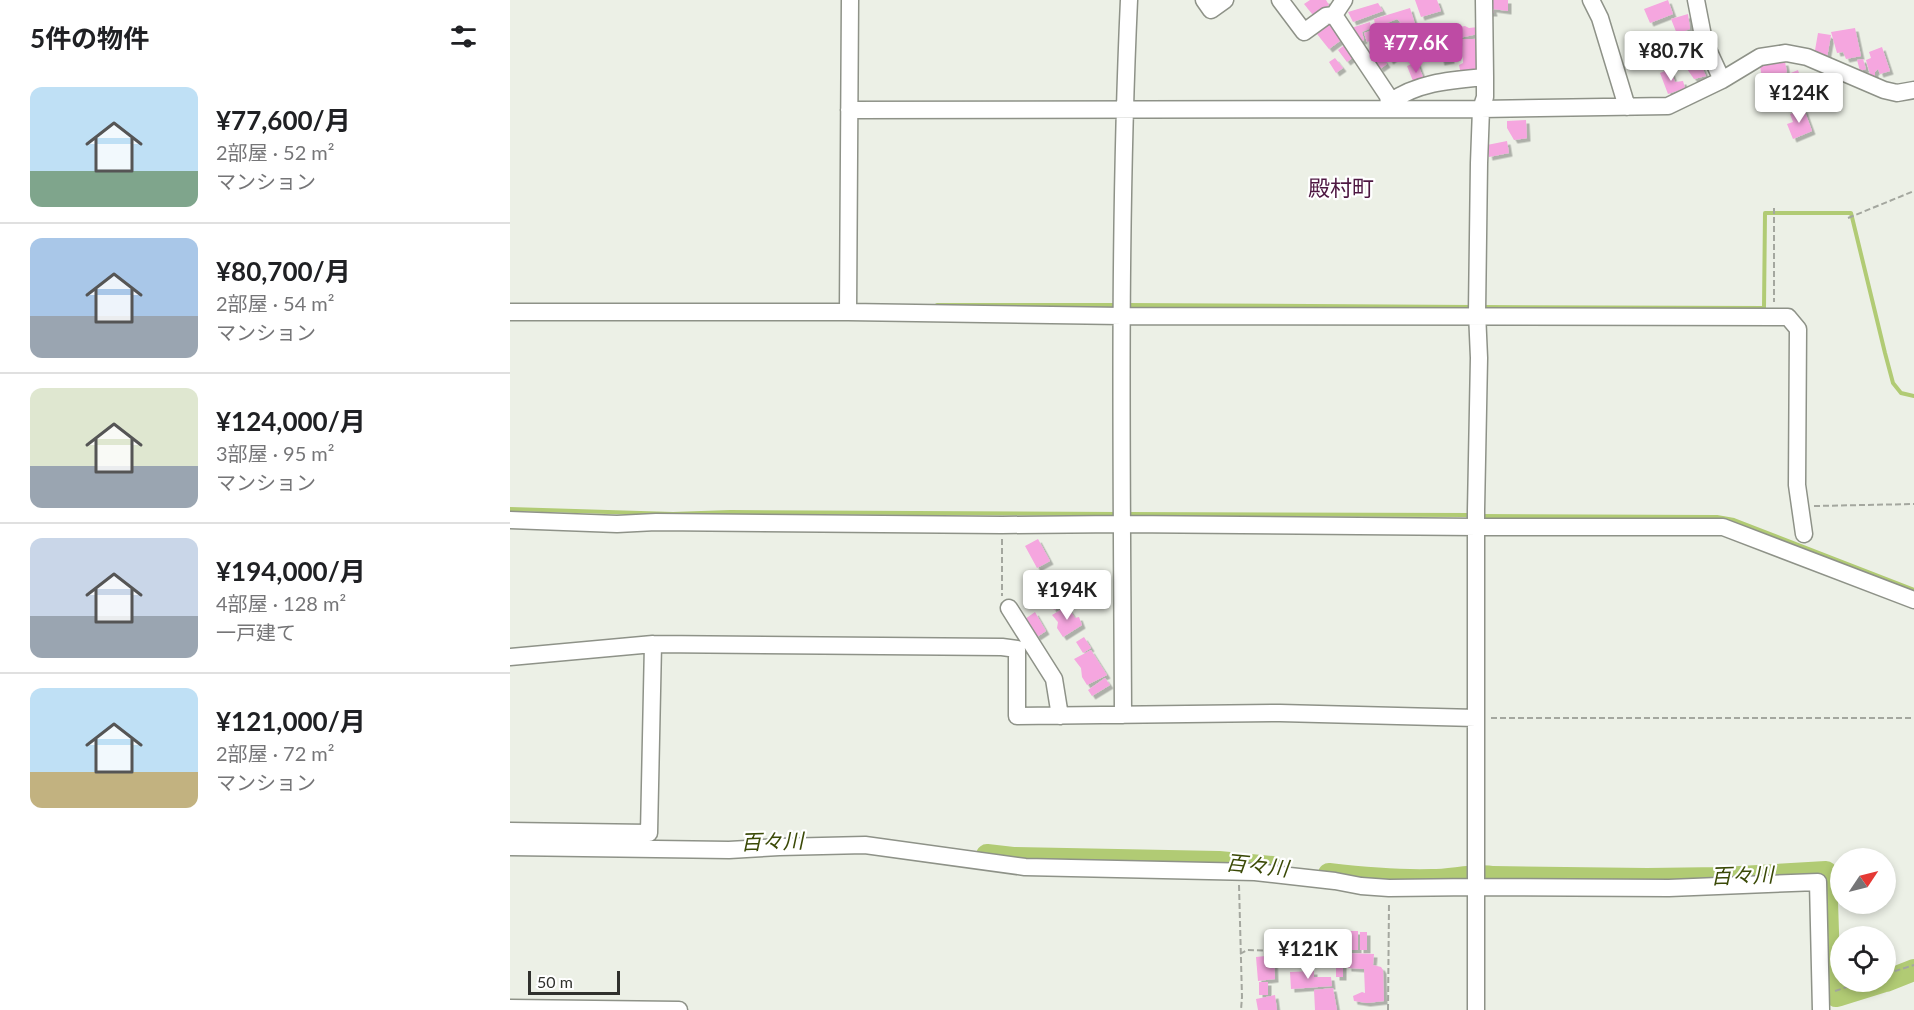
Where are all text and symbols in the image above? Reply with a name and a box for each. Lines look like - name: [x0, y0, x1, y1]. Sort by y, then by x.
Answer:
- icon: filters: [447, 20, 480, 53]
- text: 5件の物件: [30, 22, 149, 54]
- pin: ¥77.6K: [1367, 23, 1465, 74]
- text: ¥77.6K: [1384, 30, 1448, 54]
- pin: ¥80.7K: [1622, 31, 1720, 82]
- text: ¥80.7K: [1639, 38, 1703, 62]
- pin: ¥124K: [1757, 73, 1841, 124]
- text: ¥124K: [1769, 80, 1829, 104]
- text: ¥77,600/月: [216, 104, 351, 136]
- icon: home: [78, 111, 150, 183]
- text: 2部屋 · 52 m²: [216, 140, 335, 164]
- text: マンション: [216, 169, 316, 193]
- district label: 殿村町: [1308, 174, 1374, 201]
- text: ¥80,700/月: [216, 255, 351, 287]
- icon: home: [78, 262, 150, 334]
- text: 2部屋 · 54 m²: [216, 291, 335, 315]
- text: マンション: [216, 320, 316, 344]
- text: ¥124,000/月: [216, 405, 366, 437]
- icon: home: [78, 412, 150, 484]
- text: 3部屋 · 95 m²: [216, 441, 335, 465]
- text: マンション: [216, 470, 316, 494]
- text: ¥194,000/月: [216, 555, 366, 587]
- icon: home: [78, 562, 150, 634]
- pin: ¥194K: [1025, 570, 1109, 621]
- text: ¥194K: [1037, 577, 1097, 601]
- text: 4部屋 · 128 m²: [216, 591, 346, 615]
- text: 一戸建て: [216, 620, 296, 644]
- text: ¥121,000/月: [216, 705, 366, 737]
- icon: home: [78, 712, 150, 784]
- text: 2部屋 · 72 m²: [216, 741, 335, 765]
- text: マンション: [216, 770, 316, 794]
- water label: 百々川: [740, 827, 806, 854]
- north arrow: [1830, 848, 1896, 914]
- map controls: [1830, 848, 1896, 992]
- water label: 百々川: [1225, 849, 1292, 880]
- water label: 百々川: [1710, 861, 1776, 888]
- button: locate: [1830, 926, 1896, 992]
- pin: ¥121K: [1266, 929, 1350, 980]
- text: ¥121K: [1278, 936, 1338, 960]
- scale bar: [528, 968, 620, 996]
- text: 50 m: [537, 972, 573, 991]

